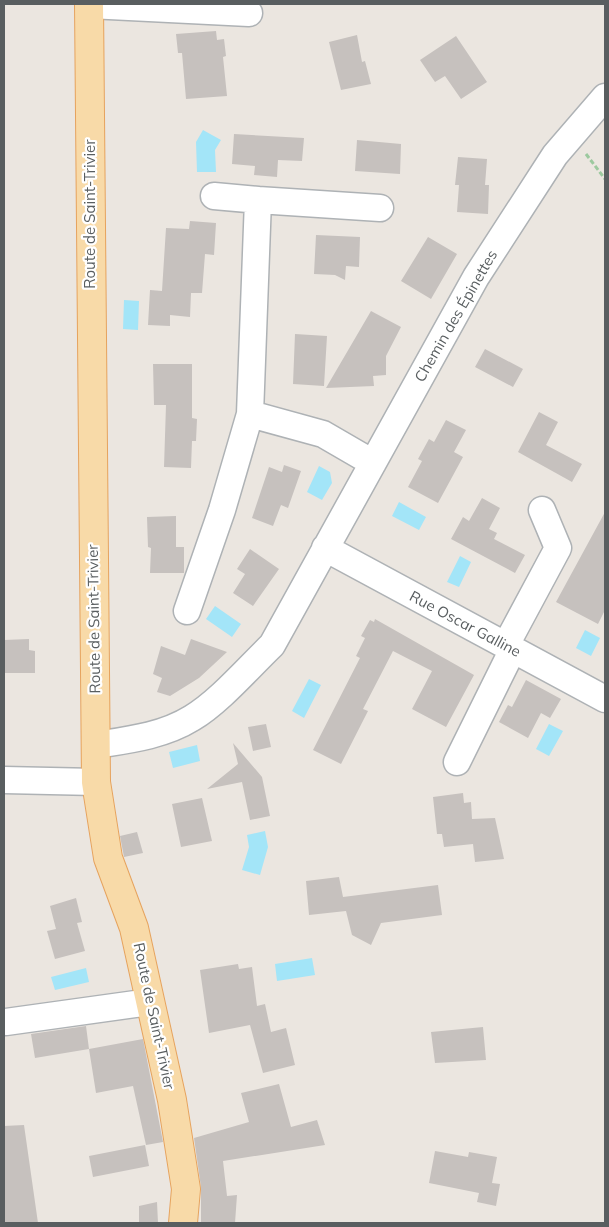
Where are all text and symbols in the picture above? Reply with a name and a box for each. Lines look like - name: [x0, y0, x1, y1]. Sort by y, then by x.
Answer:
- street label: Route de Saint-Trivier: [80, 139, 99, 289]
- street label: Chemin des Épinettes: [410, 246, 501, 385]
- street label: Route de Saint-Trivier: [83, 544, 104, 694]
- street label: Rue Oscar Galline: [406, 586, 524, 661]
- street label: Route de Saint-Trivier: [130, 941, 179, 1091]

